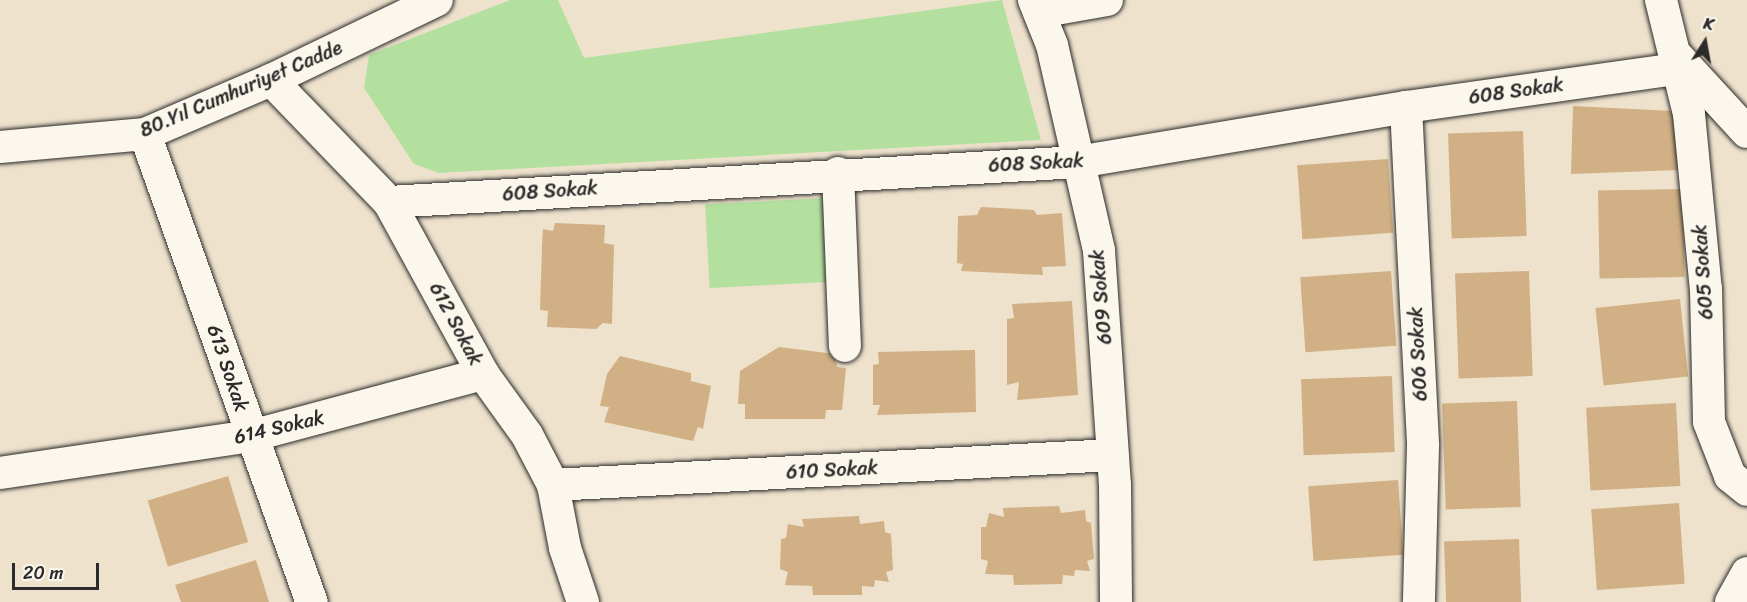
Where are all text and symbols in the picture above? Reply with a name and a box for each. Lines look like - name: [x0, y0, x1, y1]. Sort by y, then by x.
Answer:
- text: K: [1701, 9, 1716, 39]
- north arrow: [1675, 12, 1735, 72]
- street label: 80.Yıl Cumhuriyet Cadde: [136, 35, 346, 143]
- street label: 608 Sokak: [1467, 72, 1565, 110]
- street label: 608 Sokak: [988, 149, 1084, 177]
- street label: 608 Sokak: [502, 176, 598, 206]
- street label: 605 Sokak: [1688, 224, 1718, 320]
- street label: 609 Sokak: [1085, 248, 1117, 346]
- street label: 612 Sokak: [424, 278, 488, 370]
- street label: 606 Sokak: [1404, 306, 1432, 402]
- street label: 613 Sokak: [202, 321, 254, 415]
- street label: 614 Sokak: [232, 405, 326, 449]
- street label: 610 Sokak: [786, 456, 878, 484]
- scale bar: [15, 551, 102, 589]
- text: 20 m: [23, 557, 63, 589]

